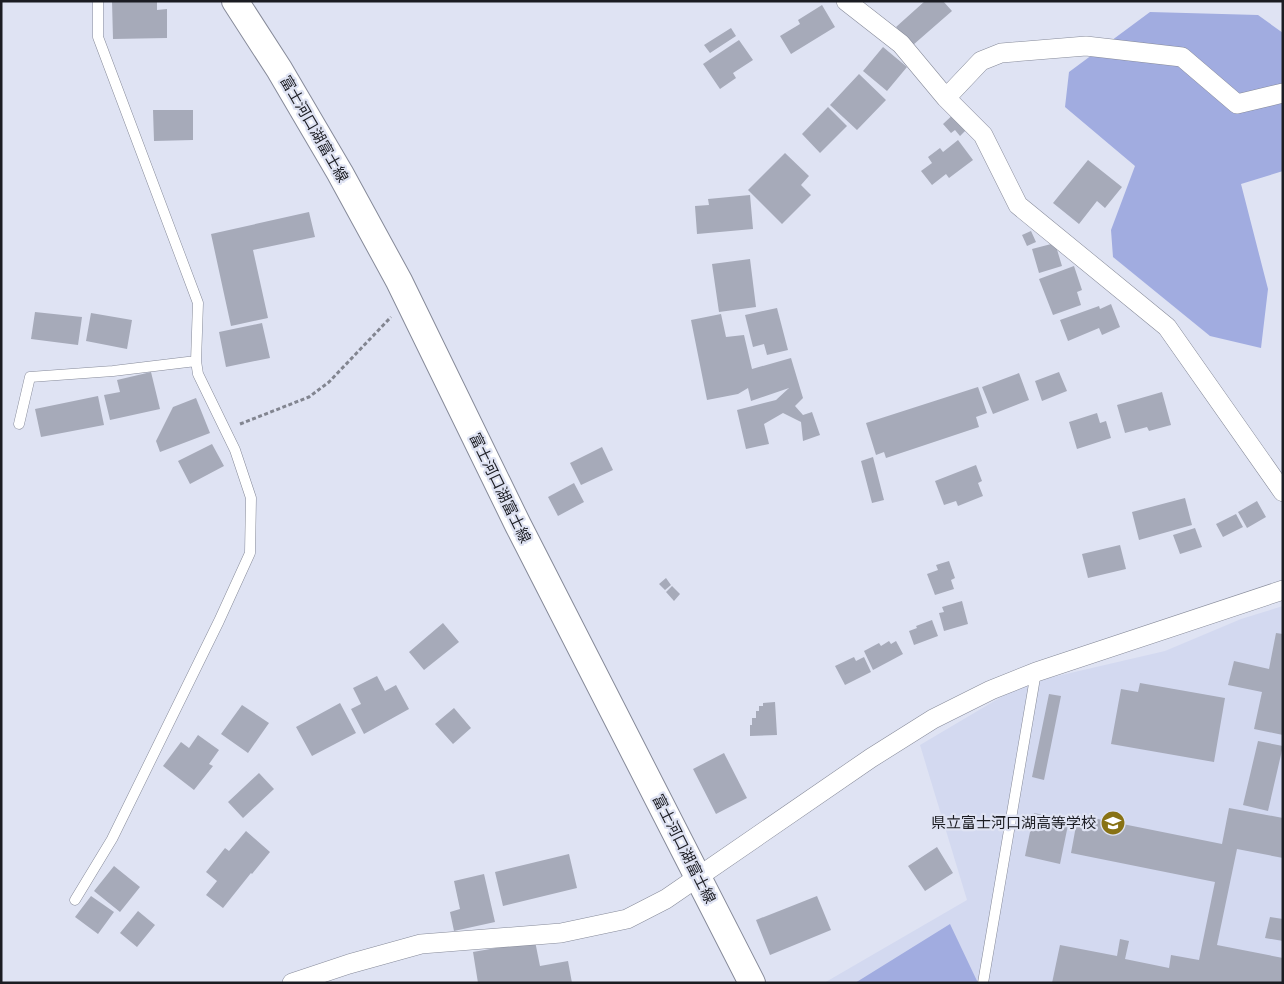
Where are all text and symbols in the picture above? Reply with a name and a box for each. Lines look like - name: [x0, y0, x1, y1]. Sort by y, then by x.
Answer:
- street label: 富士河口湖富士線: [276, 72, 353, 185]
- street label: 富士河口湖富士線: [466, 430, 535, 546]
- street label: 富士河口湖富士線: [649, 791, 720, 907]
- school or university icon: 県立富士河口湖高等学校: [1100, 810, 1126, 836]
- place label: 県立富士河口湖高等学校: [931, 813, 1096, 832]

